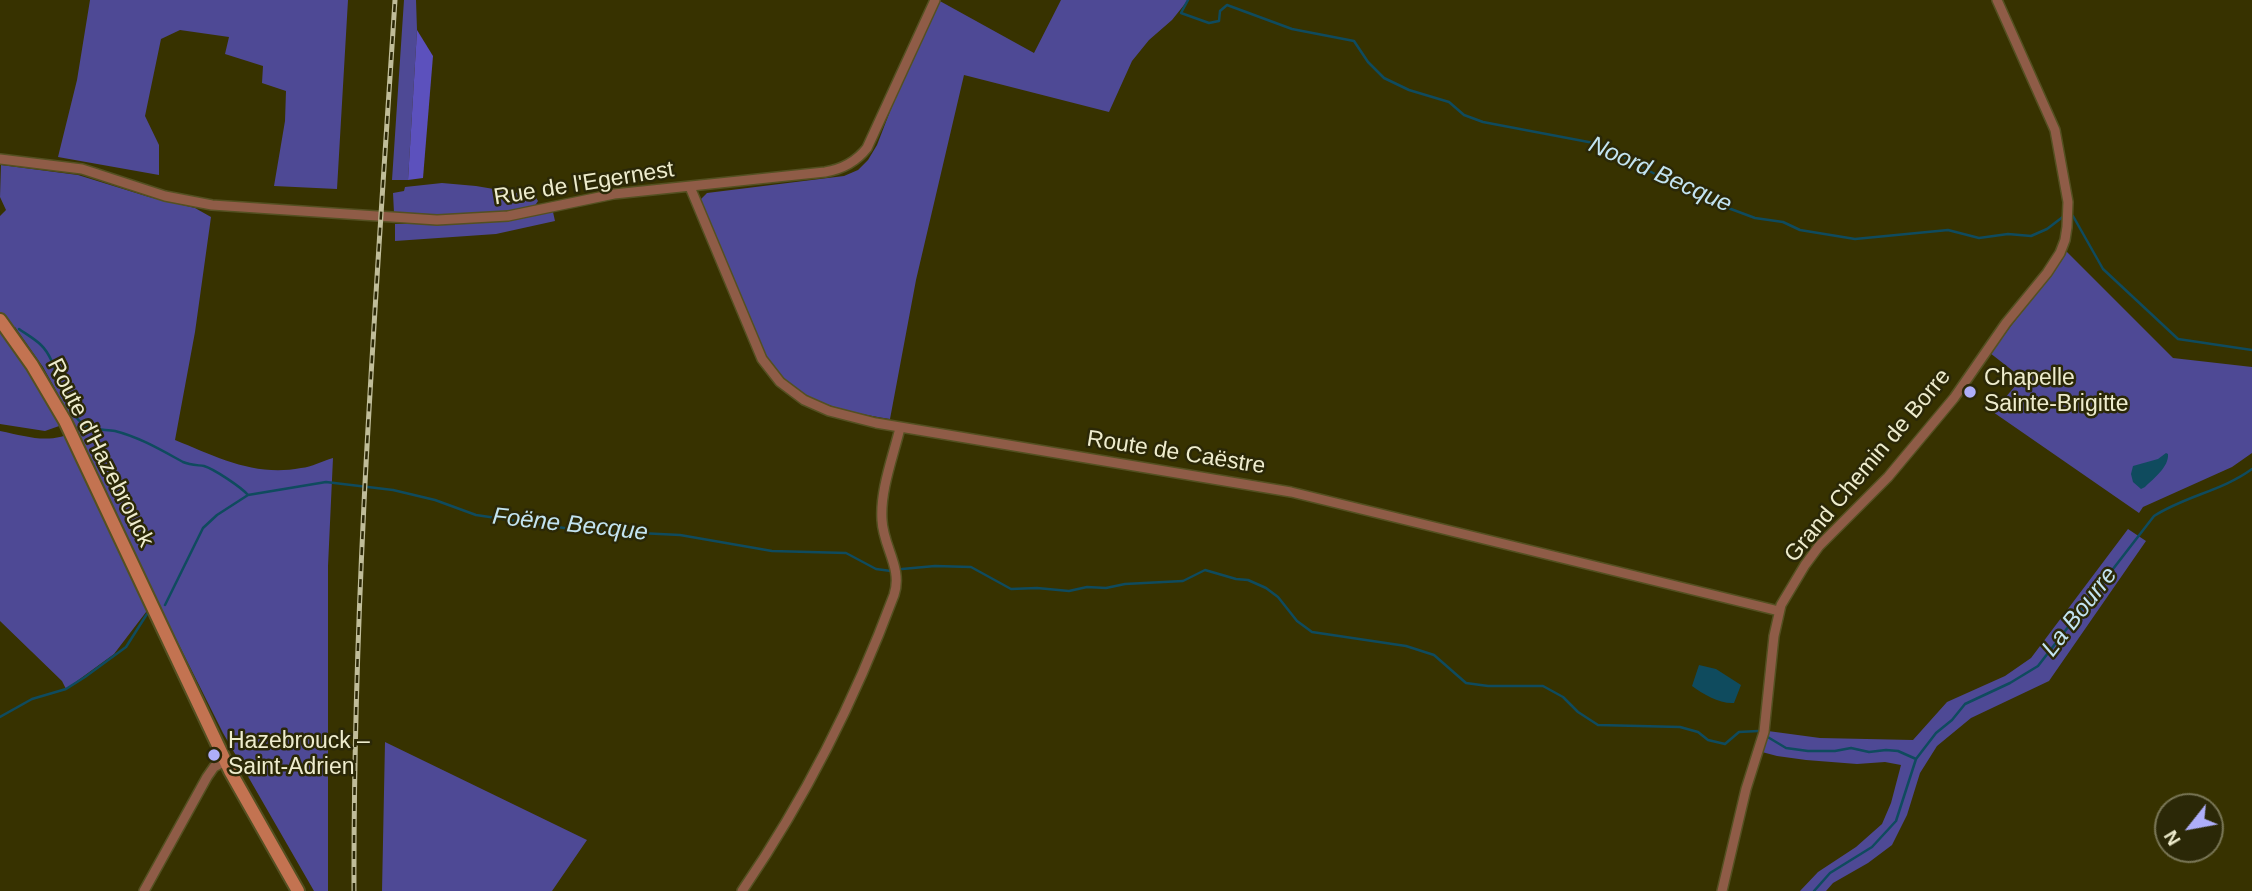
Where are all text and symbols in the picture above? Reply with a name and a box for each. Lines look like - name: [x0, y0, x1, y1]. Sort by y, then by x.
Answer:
- water label: Noord Becque: [1584, 131, 1736, 219]
- street label: Rue de l'Egernest: [492, 156, 676, 212]
- street label: Route d'Hazebrouck: [41, 354, 159, 552]
- street label: Grand Chemin de Borre: [1779, 364, 1957, 568]
- place label: Chapelle Sainte-Brigitte: [1984, 365, 2128, 419]
- marker: Chapelle Sainte-Brigitte: [1962, 384, 1978, 400]
- street label: Route de Caëstre: [1085, 425, 1267, 481]
- water label: Foëne Becque: [491, 503, 649, 547]
- water label: La Bourre: [2036, 562, 2124, 662]
- place label: Hazebrouck – Saint-Adrien: [228, 728, 370, 782]
- marker: Hazebrouck – Saint-Adrien: [206, 747, 222, 763]
- north arrow: [2154, 793, 2224, 863]
- text: N: [2160, 827, 2185, 849]

